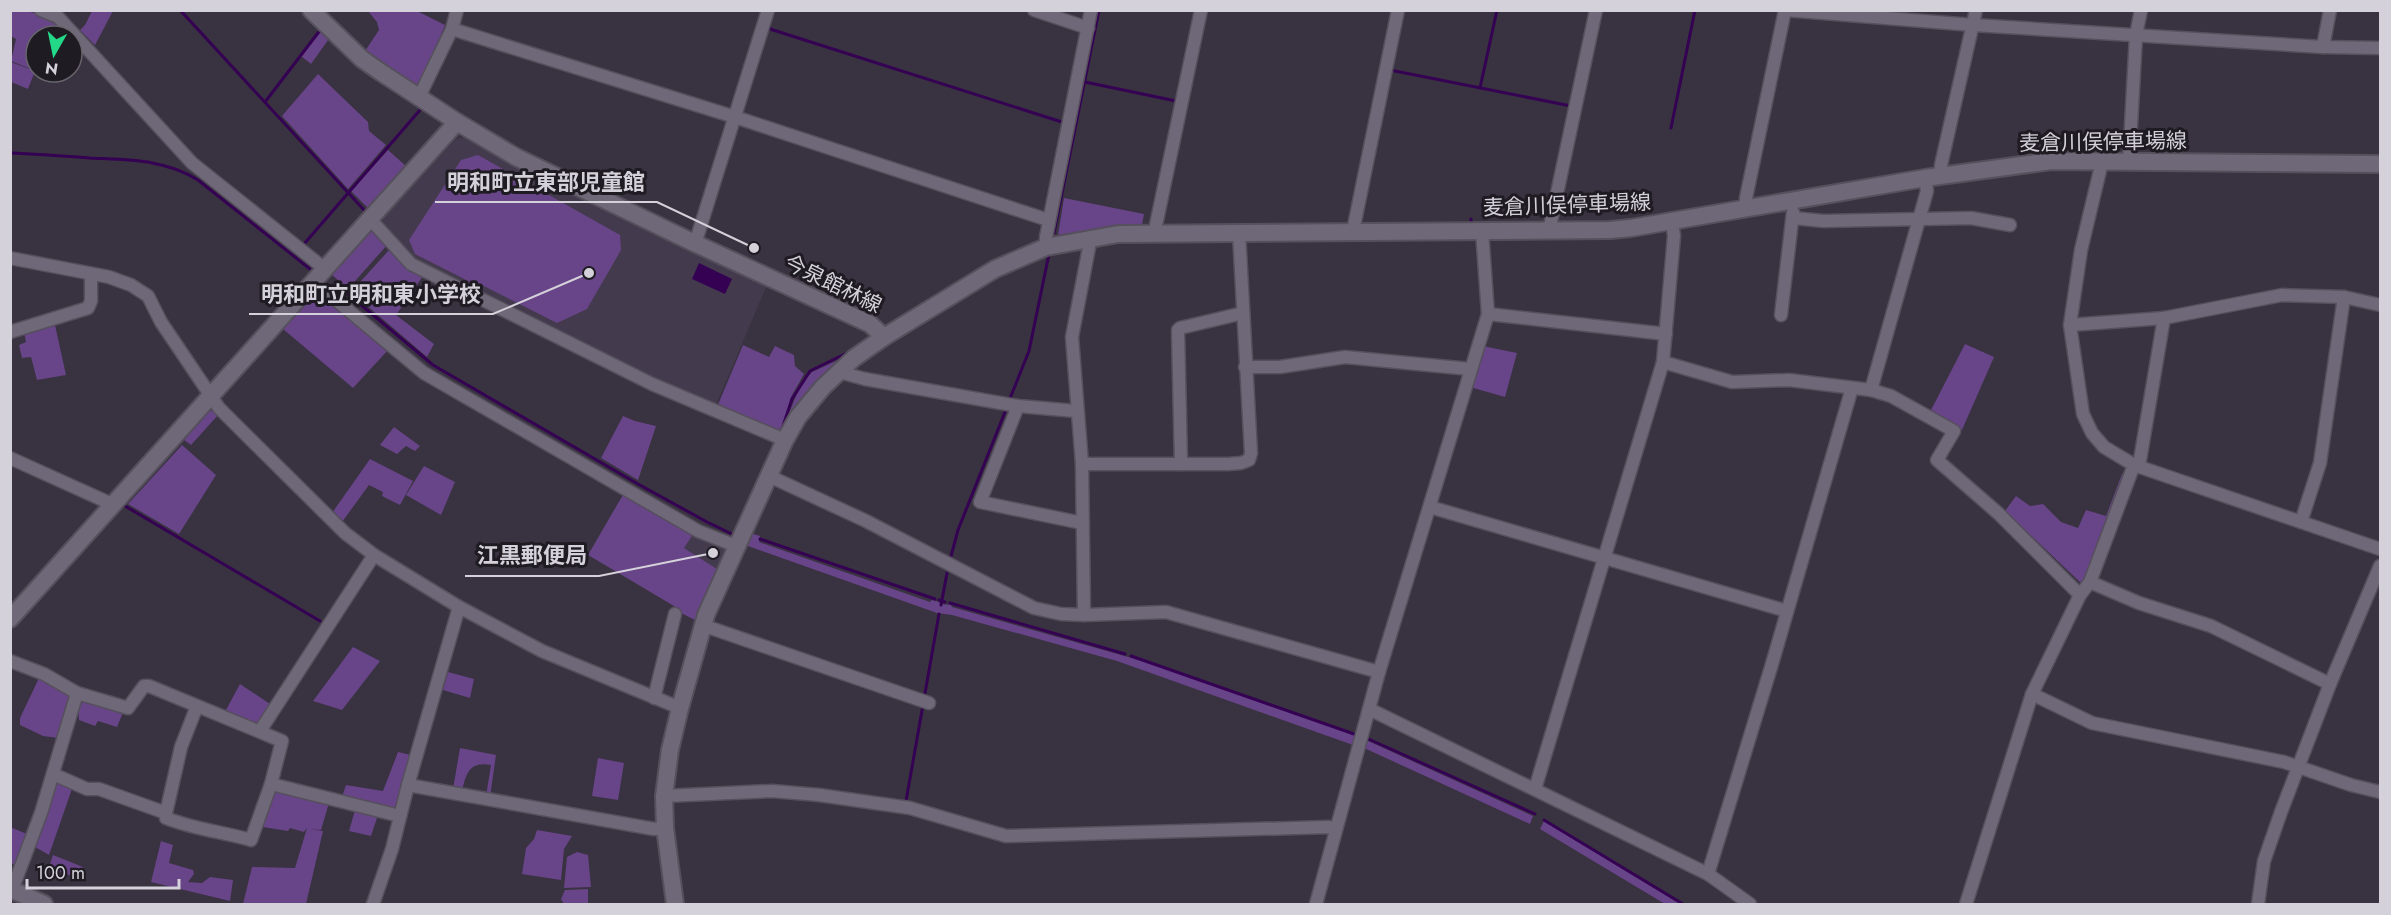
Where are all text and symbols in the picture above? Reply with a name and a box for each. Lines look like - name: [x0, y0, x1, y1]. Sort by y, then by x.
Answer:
- north arrow: [24, 24, 84, 84]
- text: N: [44, 56, 60, 81]
- street label: 麦倉川俣停車場線: [2019, 126, 2187, 158]
- callout: 明和町立東部児童館: [435, 162, 657, 202]
- text: 明和町立東部児童館: [447, 166, 645, 198]
- street label: 麦倉川俣停車場線: [1483, 187, 1651, 223]
- street label: 今泉館林線: [779, 248, 887, 320]
- callout: 明和町立明和東小学校: [249, 274, 493, 314]
- text: 明和町立明和東小学校: [261, 278, 481, 310]
- callout: 江黒郵便局: [465, 536, 599, 576]
- text: 江黒郵便局: [477, 539, 587, 571]
- scale bar: [27, 852, 178, 890]
- text: 100 m: [36, 860, 85, 886]

